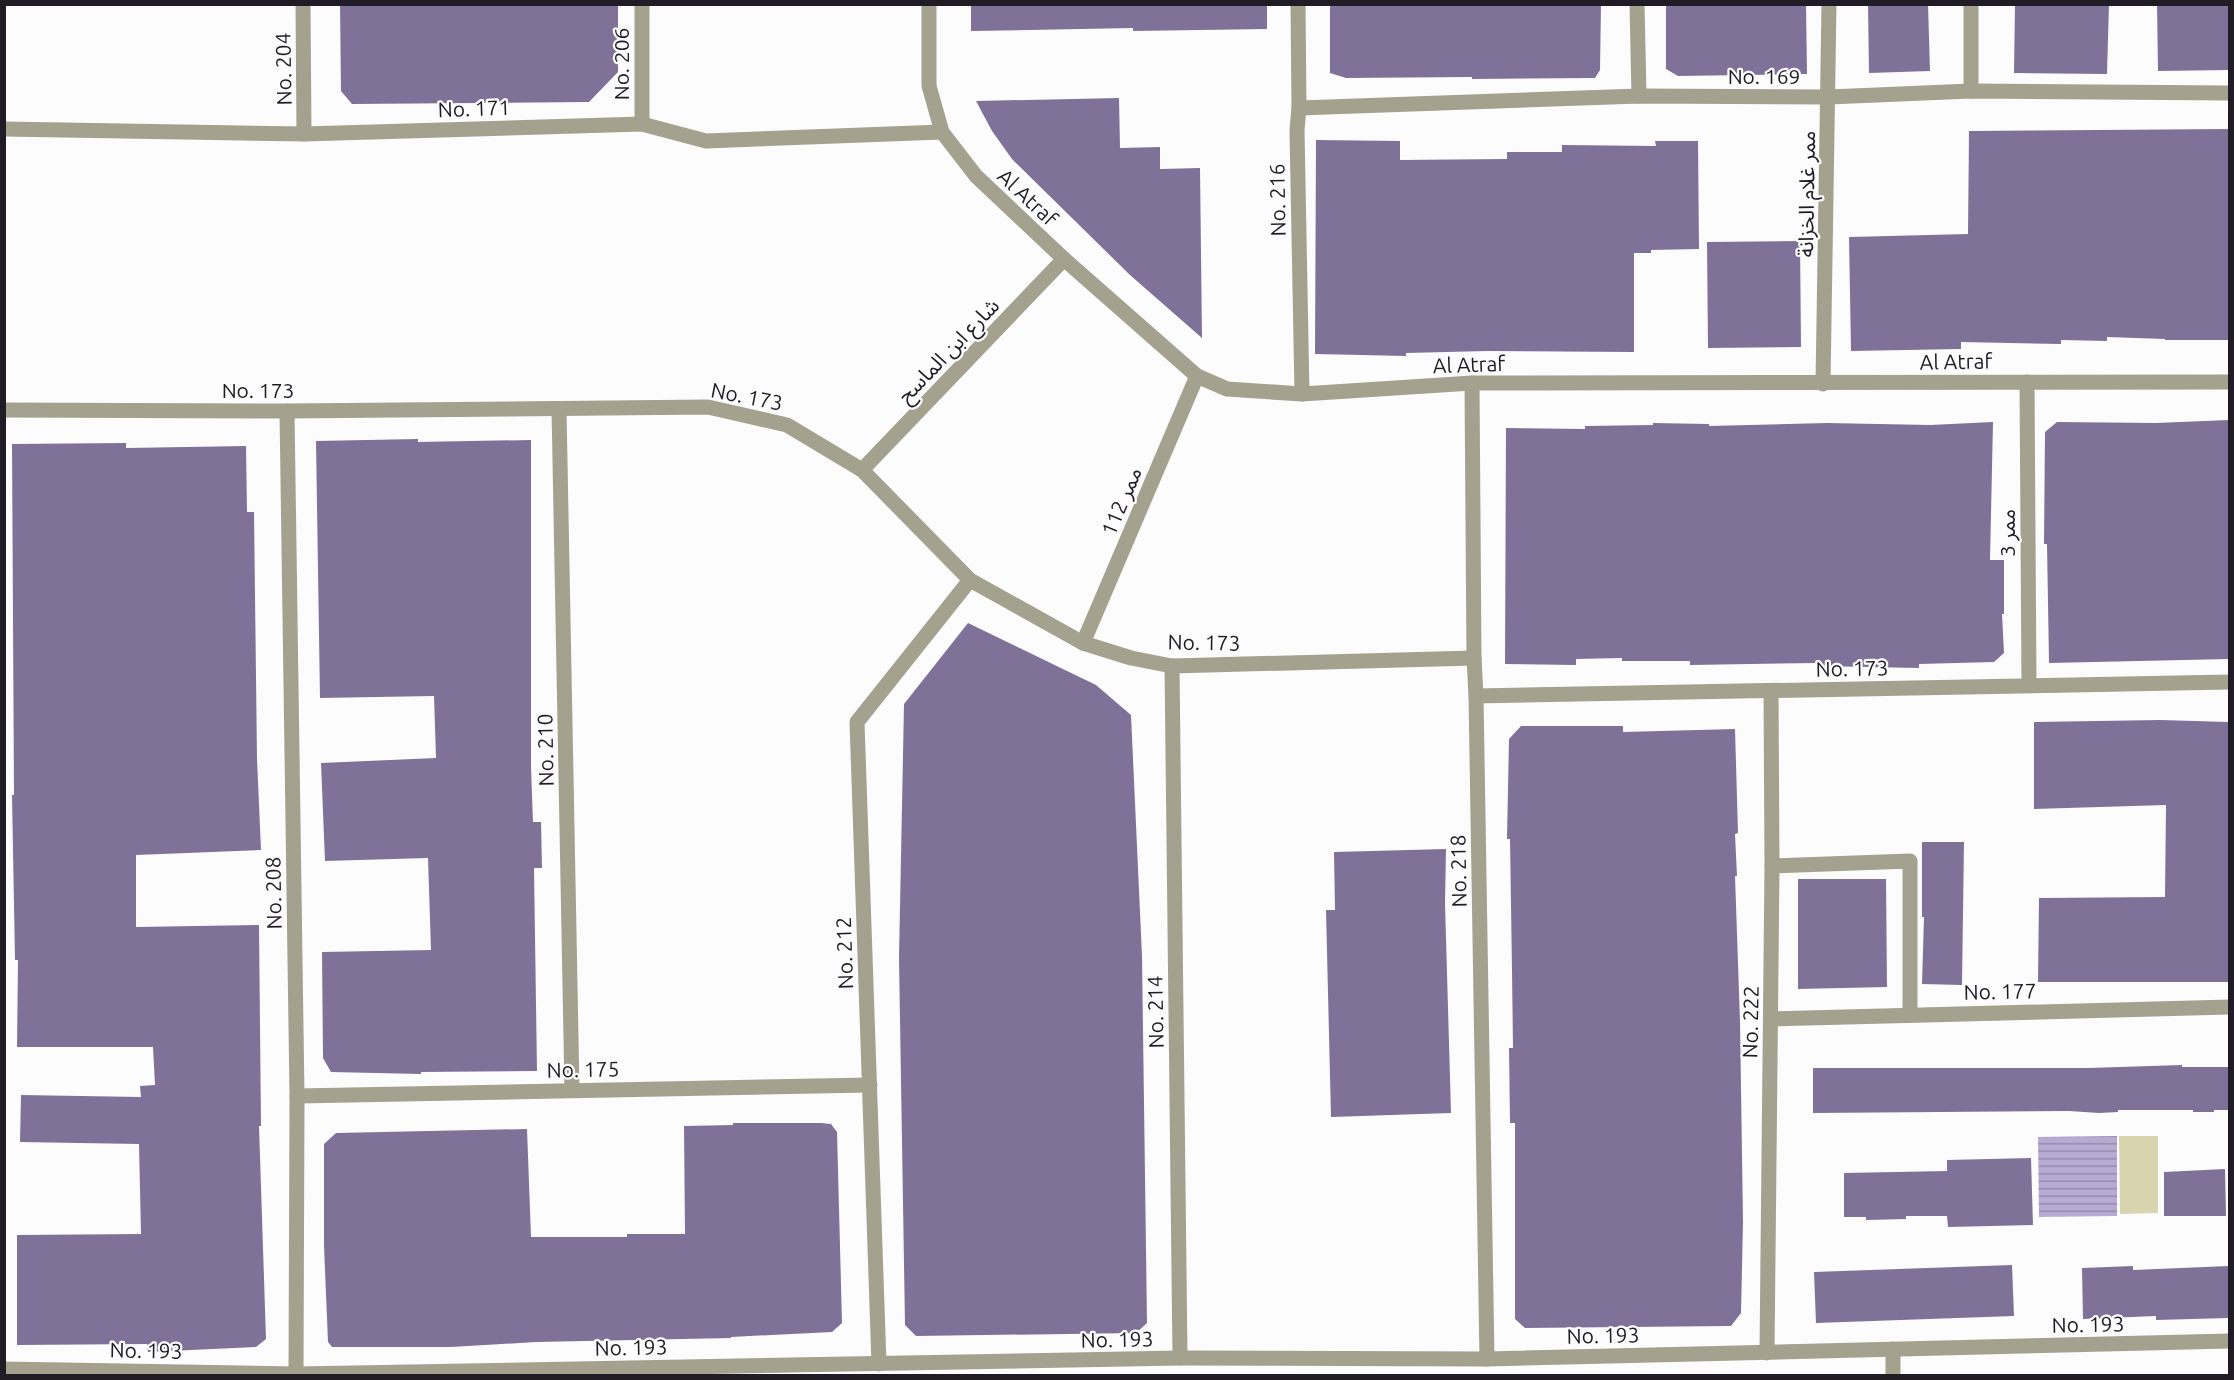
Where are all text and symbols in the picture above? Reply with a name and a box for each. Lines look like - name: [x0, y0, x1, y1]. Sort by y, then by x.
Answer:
- street label: No. 206: [609, 28, 633, 100]
- street label: No. 204: [270, 32, 296, 106]
- street label: No. 169: [1728, 64, 1800, 88]
- street label: No. 171: [437, 95, 511, 121]
- street label: ممر غلام الخزانة: [1793, 130, 1824, 258]
- street label: Al Atraf: [993, 163, 1063, 231]
- street label: No. 216: [1264, 163, 1290, 237]
- street label: شارع ابن الماسح: [892, 293, 1007, 410]
- street label: Al Atraf: [1919, 348, 1993, 374]
- street label: Al Atraf: [1432, 351, 1507, 377]
- street label: No. 173: [709, 377, 785, 415]
- street label: No. 173: [222, 378, 294, 402]
- street label: ممر 112: [1096, 463, 1147, 539]
- street label: ممر 3: [1995, 509, 2020, 557]
- street label: No. 173: [1167, 629, 1241, 655]
- street label: No. 173: [1815, 655, 1889, 681]
- street label: No. 210: [532, 713, 558, 787]
- street label: No. 218: [1445, 834, 1471, 908]
- street label: No. 208: [260, 856, 286, 930]
- street label: No. 212: [831, 916, 857, 990]
- street label: No. 214: [1142, 975, 1168, 1049]
- street label: No. 177: [1963, 978, 2037, 1004]
- street label: No. 222: [1737, 985, 1763, 1059]
- street label: No. 175: [546, 1056, 620, 1082]
- street label: No. 193: [2051, 1311, 2125, 1337]
- street label: No. 193: [1566, 1322, 1640, 1348]
- street label: No. 193: [1080, 1326, 1154, 1352]
- street label: No. 193: [594, 1334, 668, 1360]
- street label: No. 193: [109, 1337, 183, 1363]

